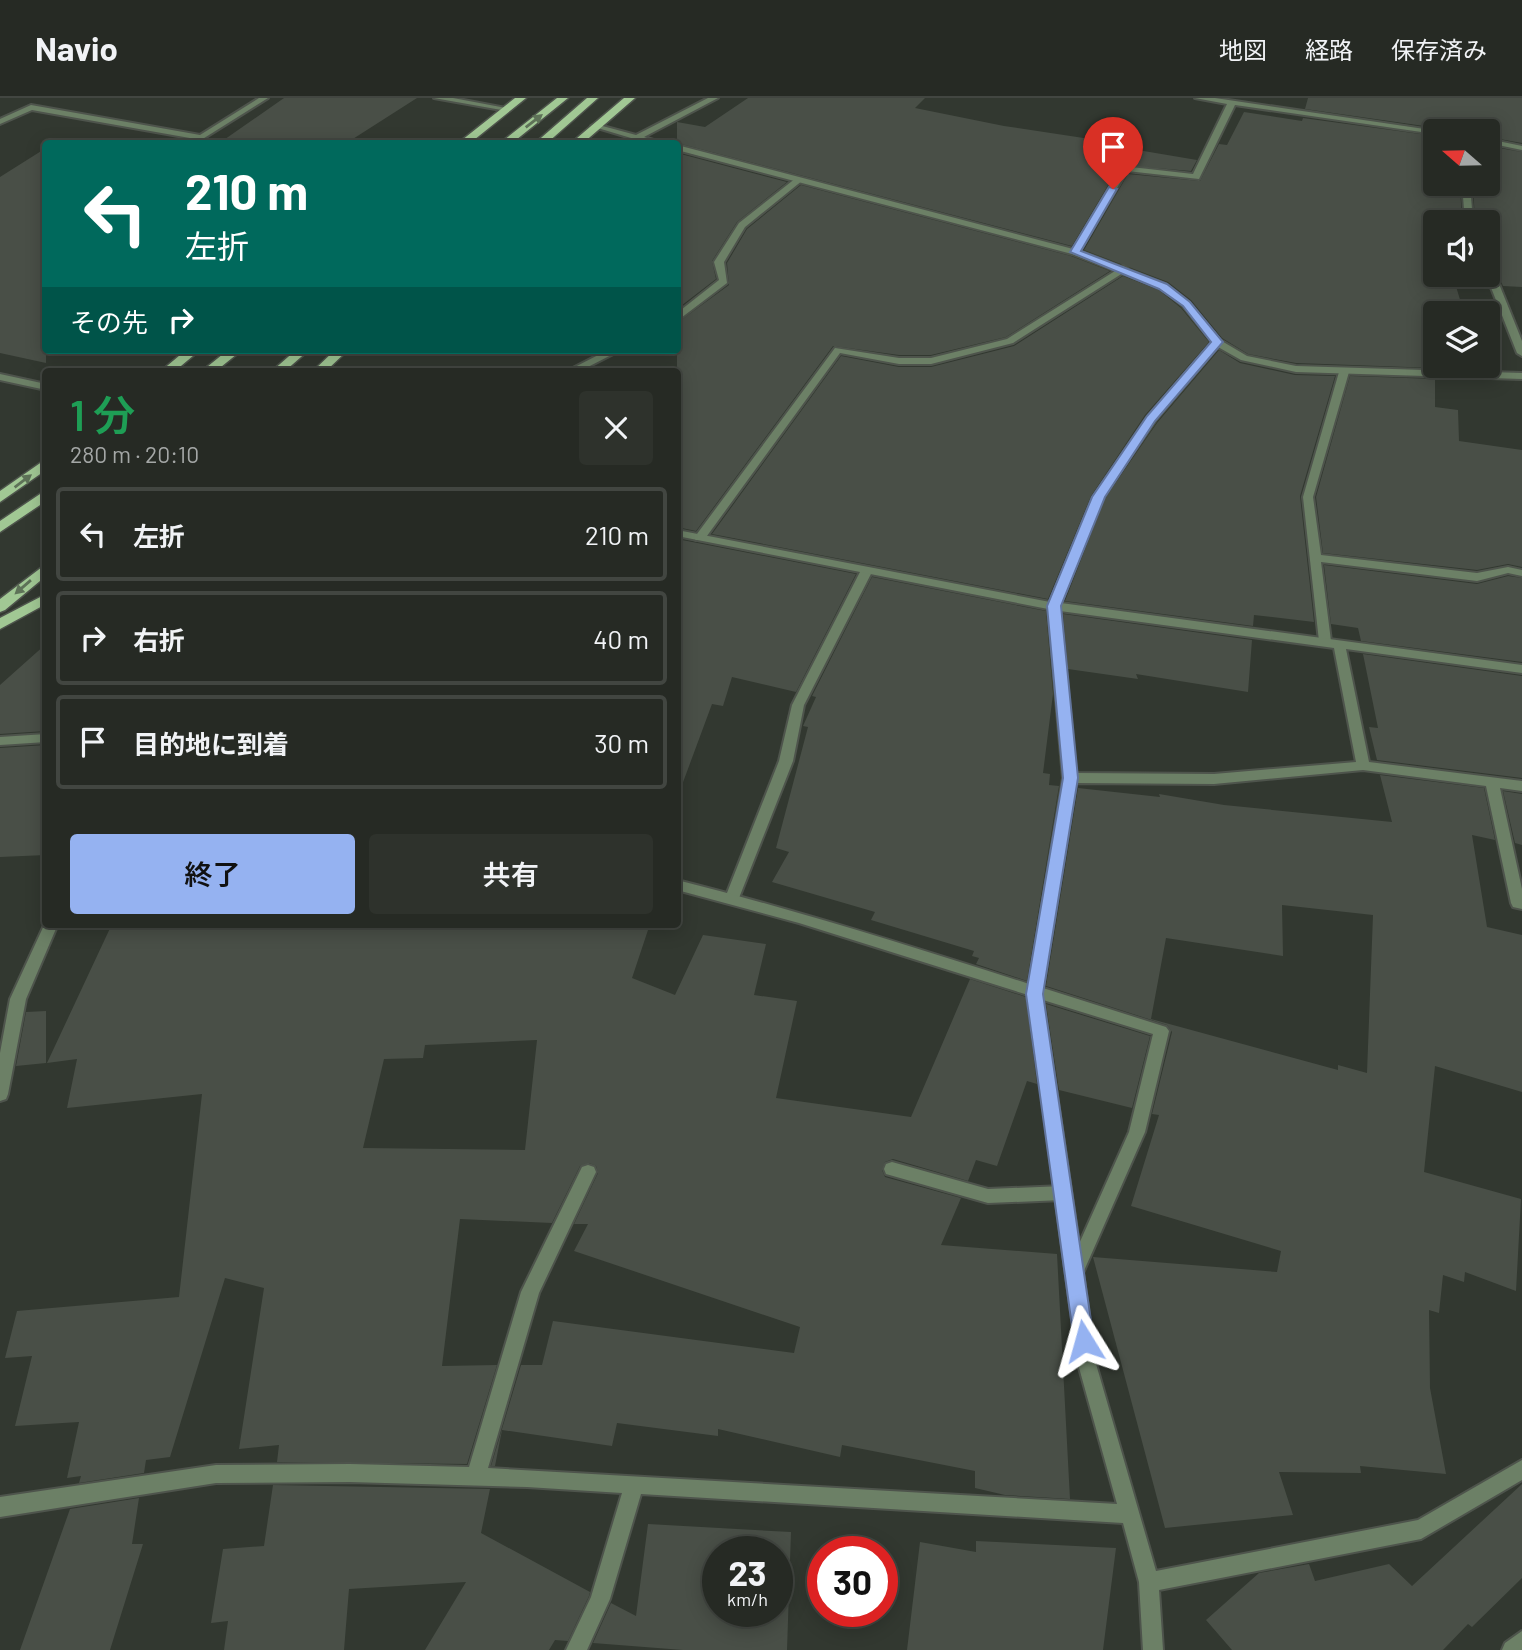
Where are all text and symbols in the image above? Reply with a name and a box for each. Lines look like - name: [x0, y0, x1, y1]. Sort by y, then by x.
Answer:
- text: Navio: [35, 28, 118, 68]
- text: 地図: [1219, 35, 1267, 64]
- text: 経路: [1305, 35, 1353, 64]
- text: 保存済み: [1391, 35, 1487, 64]
- one-way arrow: [524, 113, 542, 128]
- pin: [1083, 117, 1143, 189]
- north arrow: [1423, 119, 1500, 196]
- map controls: [1423, 119, 1500, 378]
- icon: arrive: [1094, 128, 1132, 166]
- text: 210 m: [185, 161, 308, 220]
- icon: left: [70, 168, 161, 259]
- button: sound: [1423, 210, 1500, 287]
- text: 左折: [185, 226, 249, 264]
- icon: right: [162, 301, 200, 339]
- button: layers: [1423, 301, 1500, 378]
- text: その先: [70, 306, 148, 337]
- text: 1 分: [70, 389, 135, 439]
- button: close: [579, 391, 653, 465]
- text: 280 m · 20:10: [70, 440, 199, 468]
- one-way arrow: [13, 473, 31, 488]
- icon: left: [74, 515, 112, 553]
- text: 210 m: [585, 519, 649, 550]
- text: 左折: [133, 520, 185, 551]
- one-way arrow: [14, 579, 31, 594]
- icon: right: [74, 619, 112, 657]
- text: 40 m: [593, 623, 649, 654]
- text: 右折: [133, 624, 185, 655]
- icon: arrive: [74, 723, 112, 761]
- text: 30 m: [594, 727, 649, 758]
- text: 目的地に到着: [133, 728, 289, 759]
- button: 終了: [70, 834, 355, 914]
- button: 共有: [369, 834, 653, 914]
- position arrow: [1047, 1304, 1121, 1378]
- speed limit sign: 30: [807, 1536, 898, 1627]
- text: 23: [728, 1551, 767, 1593]
- text: km/h: [727, 1588, 768, 1610]

